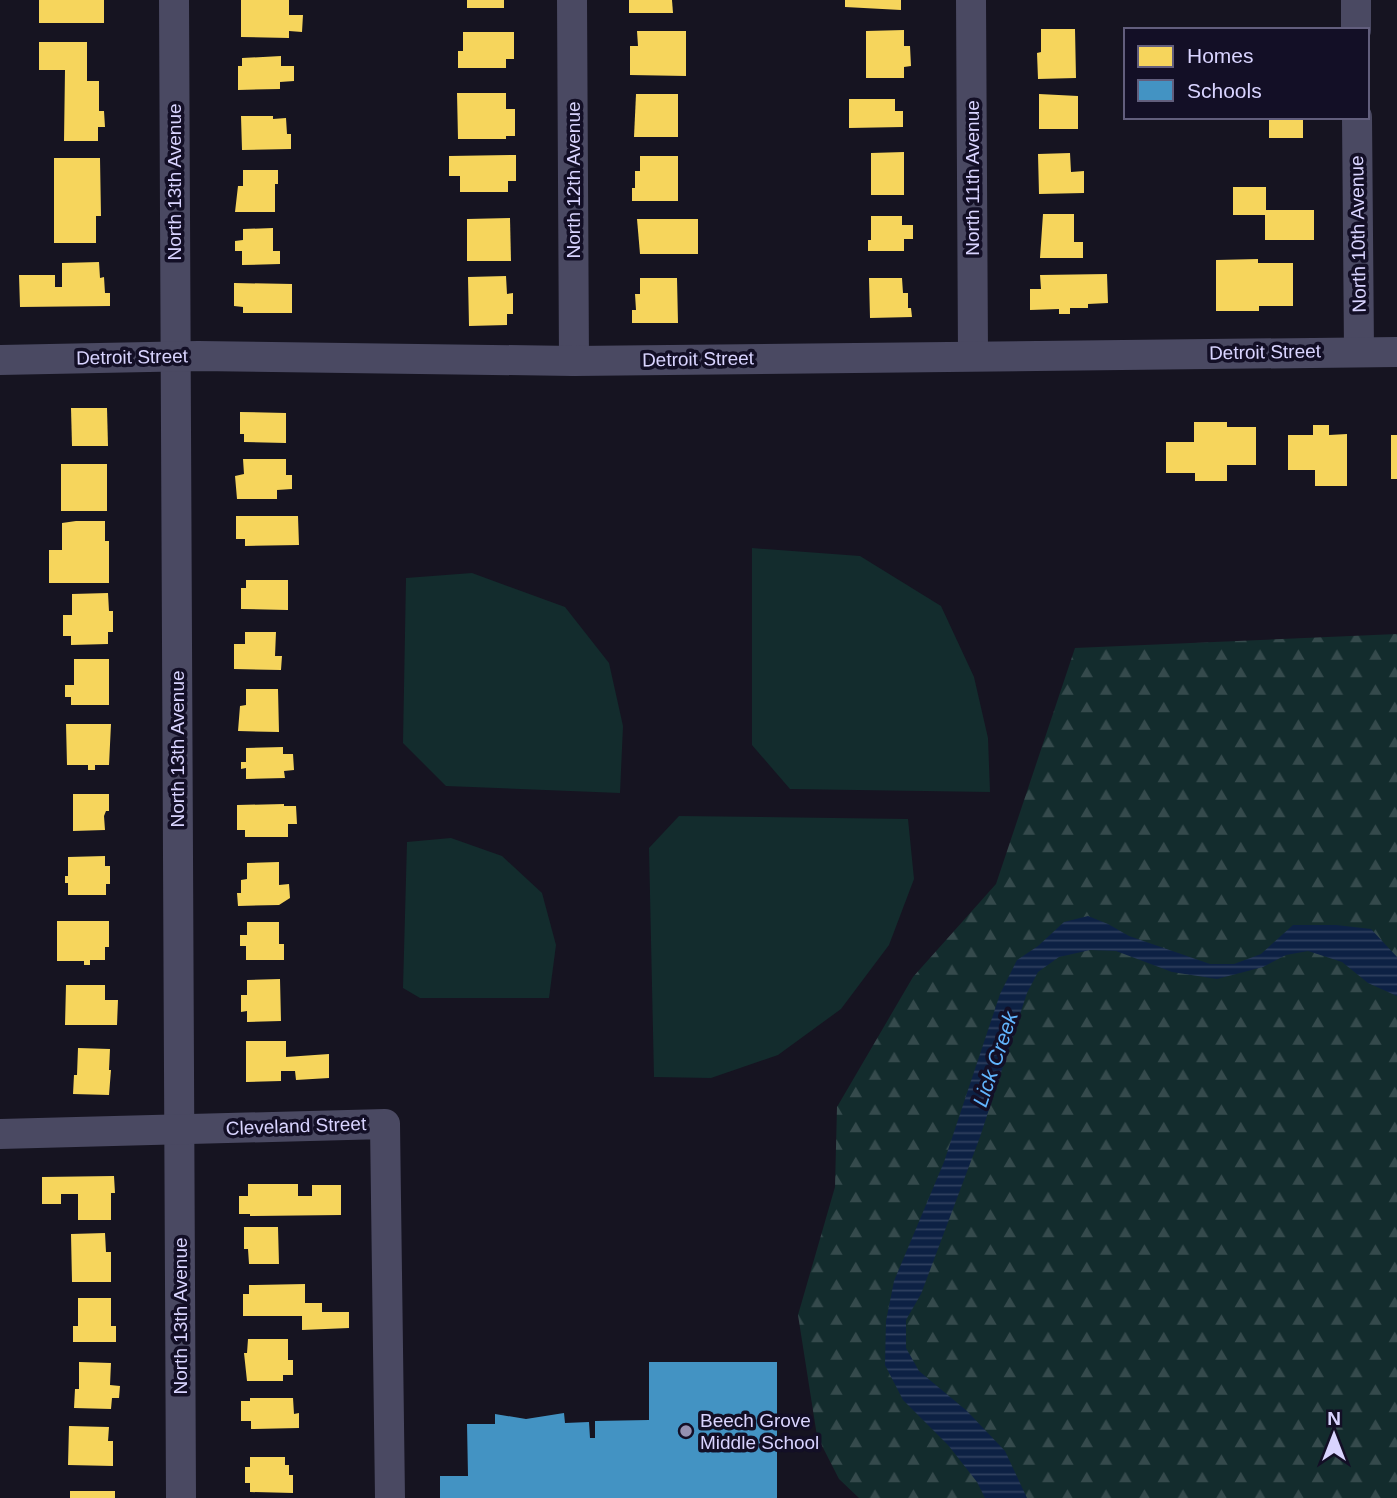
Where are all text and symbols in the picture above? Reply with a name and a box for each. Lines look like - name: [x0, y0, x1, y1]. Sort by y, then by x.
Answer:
- legend: [1124, 28, 1369, 119]
- text: Homes: [1187, 44, 1254, 67]
- text: Schools: [1187, 79, 1262, 102]
- street label: North 11th Avenue: [962, 100, 983, 256]
- street label: North 12th Avenue: [563, 101, 584, 259]
- street label: North 13th Avenue: [164, 103, 185, 261]
- street label: North 10th Avenue: [1346, 155, 1370, 313]
- street label: Detroit Street: [1209, 341, 1322, 363]
- street label: Detroit Street: [76, 346, 189, 368]
- street label: Detroit Street: [642, 348, 755, 370]
- street label: North 13th Avenue: [167, 670, 188, 828]
- water label: Lick Creek: [968, 1007, 1023, 1110]
- street label: Cleveland Street: [225, 1113, 367, 1139]
- street label: North 13th Avenue: [170, 1237, 191, 1395]
- north arrow: [1299, 1400, 1369, 1470]
- text: N: [1327, 1408, 1341, 1429]
- place label: Beech Grove Middle School: [700, 1410, 819, 1453]
- marker: Beech Grove Middle School: [678, 1423, 694, 1439]

